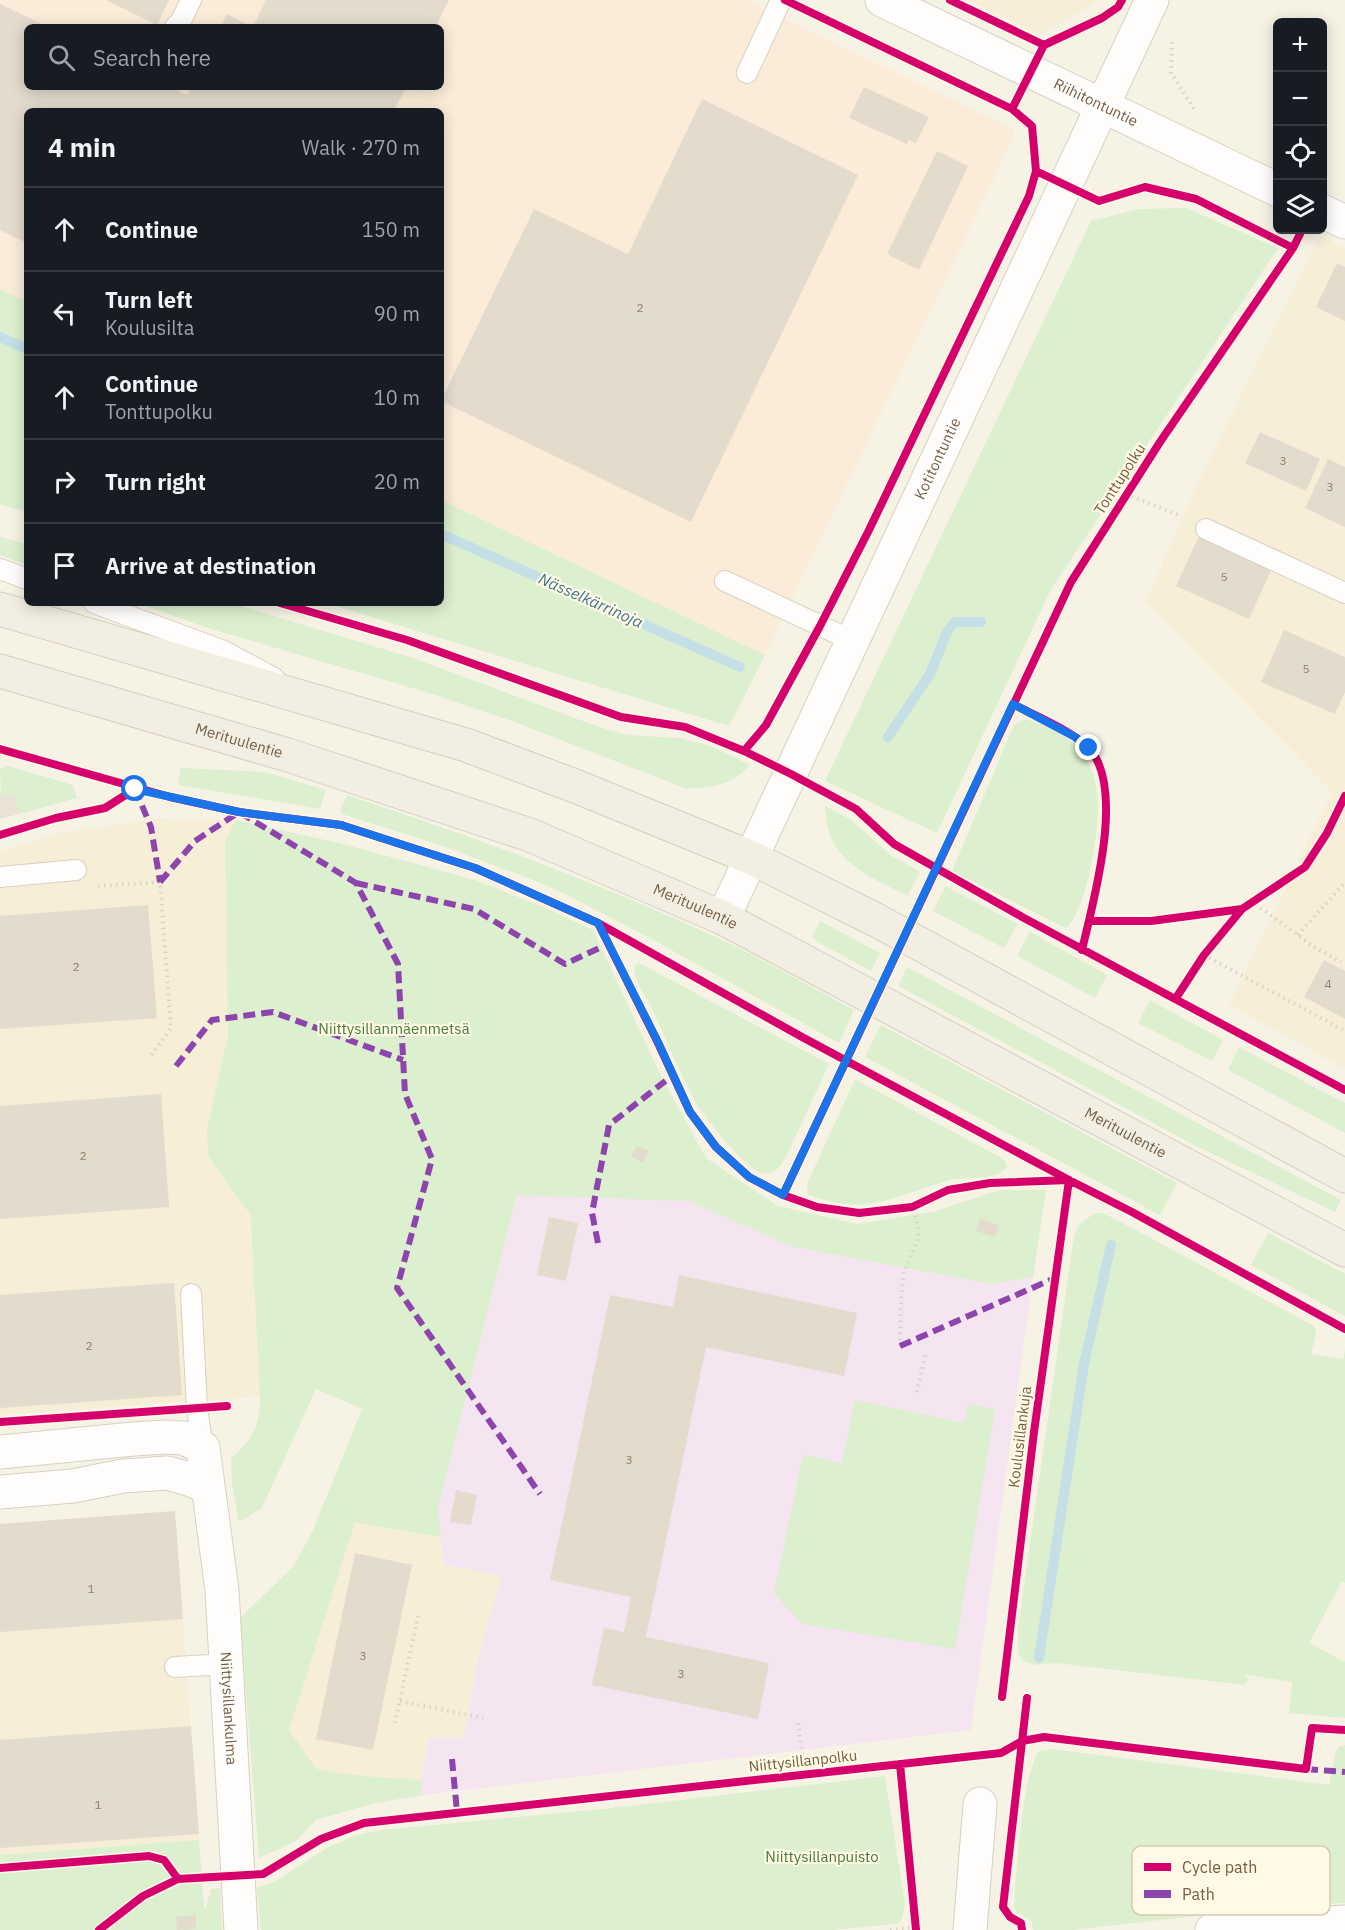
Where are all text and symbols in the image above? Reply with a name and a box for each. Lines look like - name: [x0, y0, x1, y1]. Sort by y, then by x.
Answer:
- map controls: [1273, 18, 1327, 234]
- button: +: [1273, 18, 1327, 72]
- search box: [24, 24, 444, 90]
- icon: search: [45, 41, 78, 74]
- text: Search here: [93, 43, 211, 72]
- button: −: [1273, 72, 1327, 126]
- street label: Riihitontuntie: [1051, 74, 1141, 130]
- button: locate: [1273, 126, 1327, 180]
- text: 4 min: [48, 130, 116, 164]
- text: Walk · 270 m: [302, 134, 420, 161]
- button: layers: [1273, 180, 1327, 234]
- icon: ahead: [48, 213, 81, 246]
- text: Continue: [105, 215, 198, 244]
- text: 150 m: [362, 216, 420, 243]
- text: Turn left: [105, 285, 193, 314]
- icon: left: [48, 297, 81, 330]
- text: 90 m: [374, 300, 420, 327]
- house number: 2: [636, 300, 644, 315]
- text: Koulusilta: [105, 314, 194, 341]
- text: Continue: [105, 369, 198, 398]
- icon: ahead: [48, 381, 81, 414]
- text: 10 m: [374, 384, 420, 411]
- text: Tonttupolku: [105, 398, 213, 425]
- street label: Kotitontuntie: [910, 414, 965, 503]
- street label: Tonttupolku: [1090, 440, 1150, 518]
- house number: 3: [1279, 453, 1287, 468]
- icon: right: [48, 465, 81, 498]
- text: Turn right: [105, 467, 206, 496]
- text: 20 m: [374, 468, 420, 495]
- house number: 3: [1326, 479, 1334, 494]
- icon: arrive: [48, 549, 81, 582]
- text: Arrive at destination: [105, 551, 316, 580]
- water label: Nässelkärrinoja: [536, 568, 646, 632]
- house number: 5: [1220, 569, 1228, 584]
- house number: 5: [1302, 661, 1310, 676]
- street label: Merituulentie: [193, 718, 285, 762]
- route end: [1075, 734, 1101, 760]
- route start: [121, 775, 147, 801]
- street label: Merituulentie: [650, 879, 741, 933]
- house number: 2: [72, 959, 80, 974]
- house number: 4: [1324, 976, 1332, 991]
- park label: Niittysillanmäenmetsä: [318, 1019, 470, 1038]
- street label: Merituulentie: [1081, 1103, 1170, 1162]
- house number: 2: [79, 1148, 87, 1163]
- house number: 2: [85, 1338, 93, 1353]
- street label: Koulusillankuja: [1004, 1385, 1035, 1489]
- house number: 3: [625, 1452, 633, 1467]
- house number: 1: [87, 1581, 95, 1596]
- house number: 3: [359, 1648, 367, 1663]
- street label: Niittysillankulma: [216, 1651, 242, 1765]
- house number: 3: [677, 1666, 685, 1681]
- street label: Niittysillanpolku: [748, 1745, 858, 1776]
- house number: 1: [94, 1797, 102, 1812]
- legend: [1132, 1846, 1330, 1915]
- park label: Niittysillanpuisto: [765, 1847, 879, 1866]
- text: Cycle path: [1182, 1857, 1257, 1877]
- text: Path: [1182, 1884, 1215, 1904]

